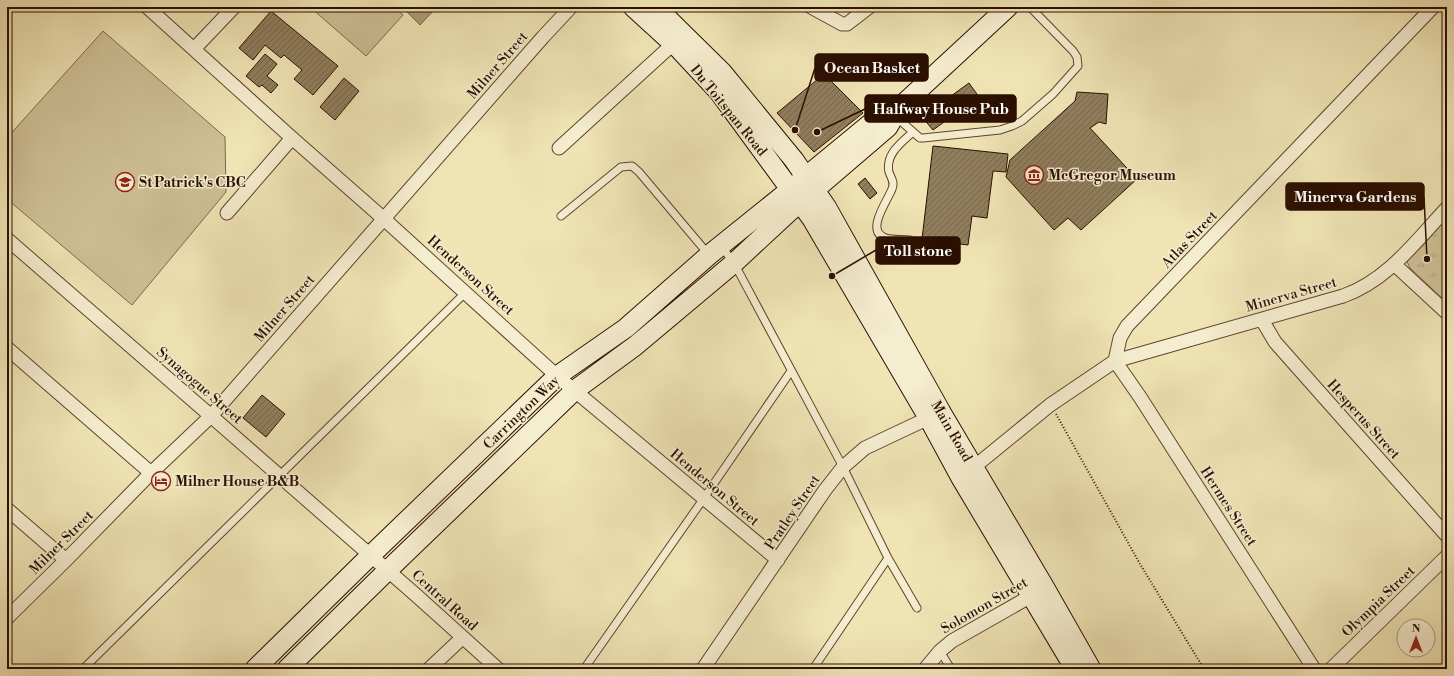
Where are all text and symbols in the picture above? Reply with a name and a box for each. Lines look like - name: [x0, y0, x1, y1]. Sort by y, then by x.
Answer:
- street label: Milner Street: [464, 28, 532, 103]
- callout: Ocean Basket: [815, 54, 928, 81]
- text: Ocean Basket: [824, 59, 921, 78]
- street label: Du Toitspan Road: [686, 61, 771, 160]
- callout: Halfway House Pub: [865, 95, 1016, 122]
- text: Halfway House Pub: [873, 100, 1009, 119]
- museum icon: McGregor Museum: [1023, 164, 1045, 186]
- place label: McGregor Museum: [1048, 167, 1176, 185]
- school or university icon: St Patrick's CBC: [114, 171, 136, 193]
- place label: St Patrick's CBC: [139, 174, 246, 192]
- callout: Minerva Gardens: [1286, 183, 1424, 210]
- text: Minerva Gardens: [1294, 188, 1416, 207]
- street label: Atlas Street: [1157, 207, 1222, 273]
- street label: Henderson Street: [423, 232, 518, 320]
- callout: Toll stone: [876, 237, 960, 264]
- text: Toll stone: [884, 242, 952, 261]
- street label: Milner Street: [251, 271, 319, 346]
- street label: Minerva Street: [1244, 273, 1339, 317]
- street label: Synagogue Street: [153, 343, 246, 428]
- street label: Carrington Way: [480, 372, 564, 454]
- street label: Hesperus Street: [1323, 376, 1404, 463]
- street label: Main Road: [926, 398, 976, 465]
- street label: Henderson Street: [666, 445, 763, 530]
- street label: Hermes Street: [1196, 463, 1261, 550]
- hotel icon: Milner House B&B: [150, 470, 172, 492]
- street label: Pratley Street: [761, 472, 825, 554]
- place label: Milner House B&B: [175, 473, 299, 491]
- street label: Milner Street: [26, 507, 98, 579]
- street label: Olympia Street: [1338, 562, 1419, 641]
- street label: Central Road: [408, 566, 481, 635]
- street label: Solomon Street: [938, 574, 1031, 638]
- north arrow: [1396, 618, 1436, 658]
- text: N: [1412, 622, 1421, 636]

